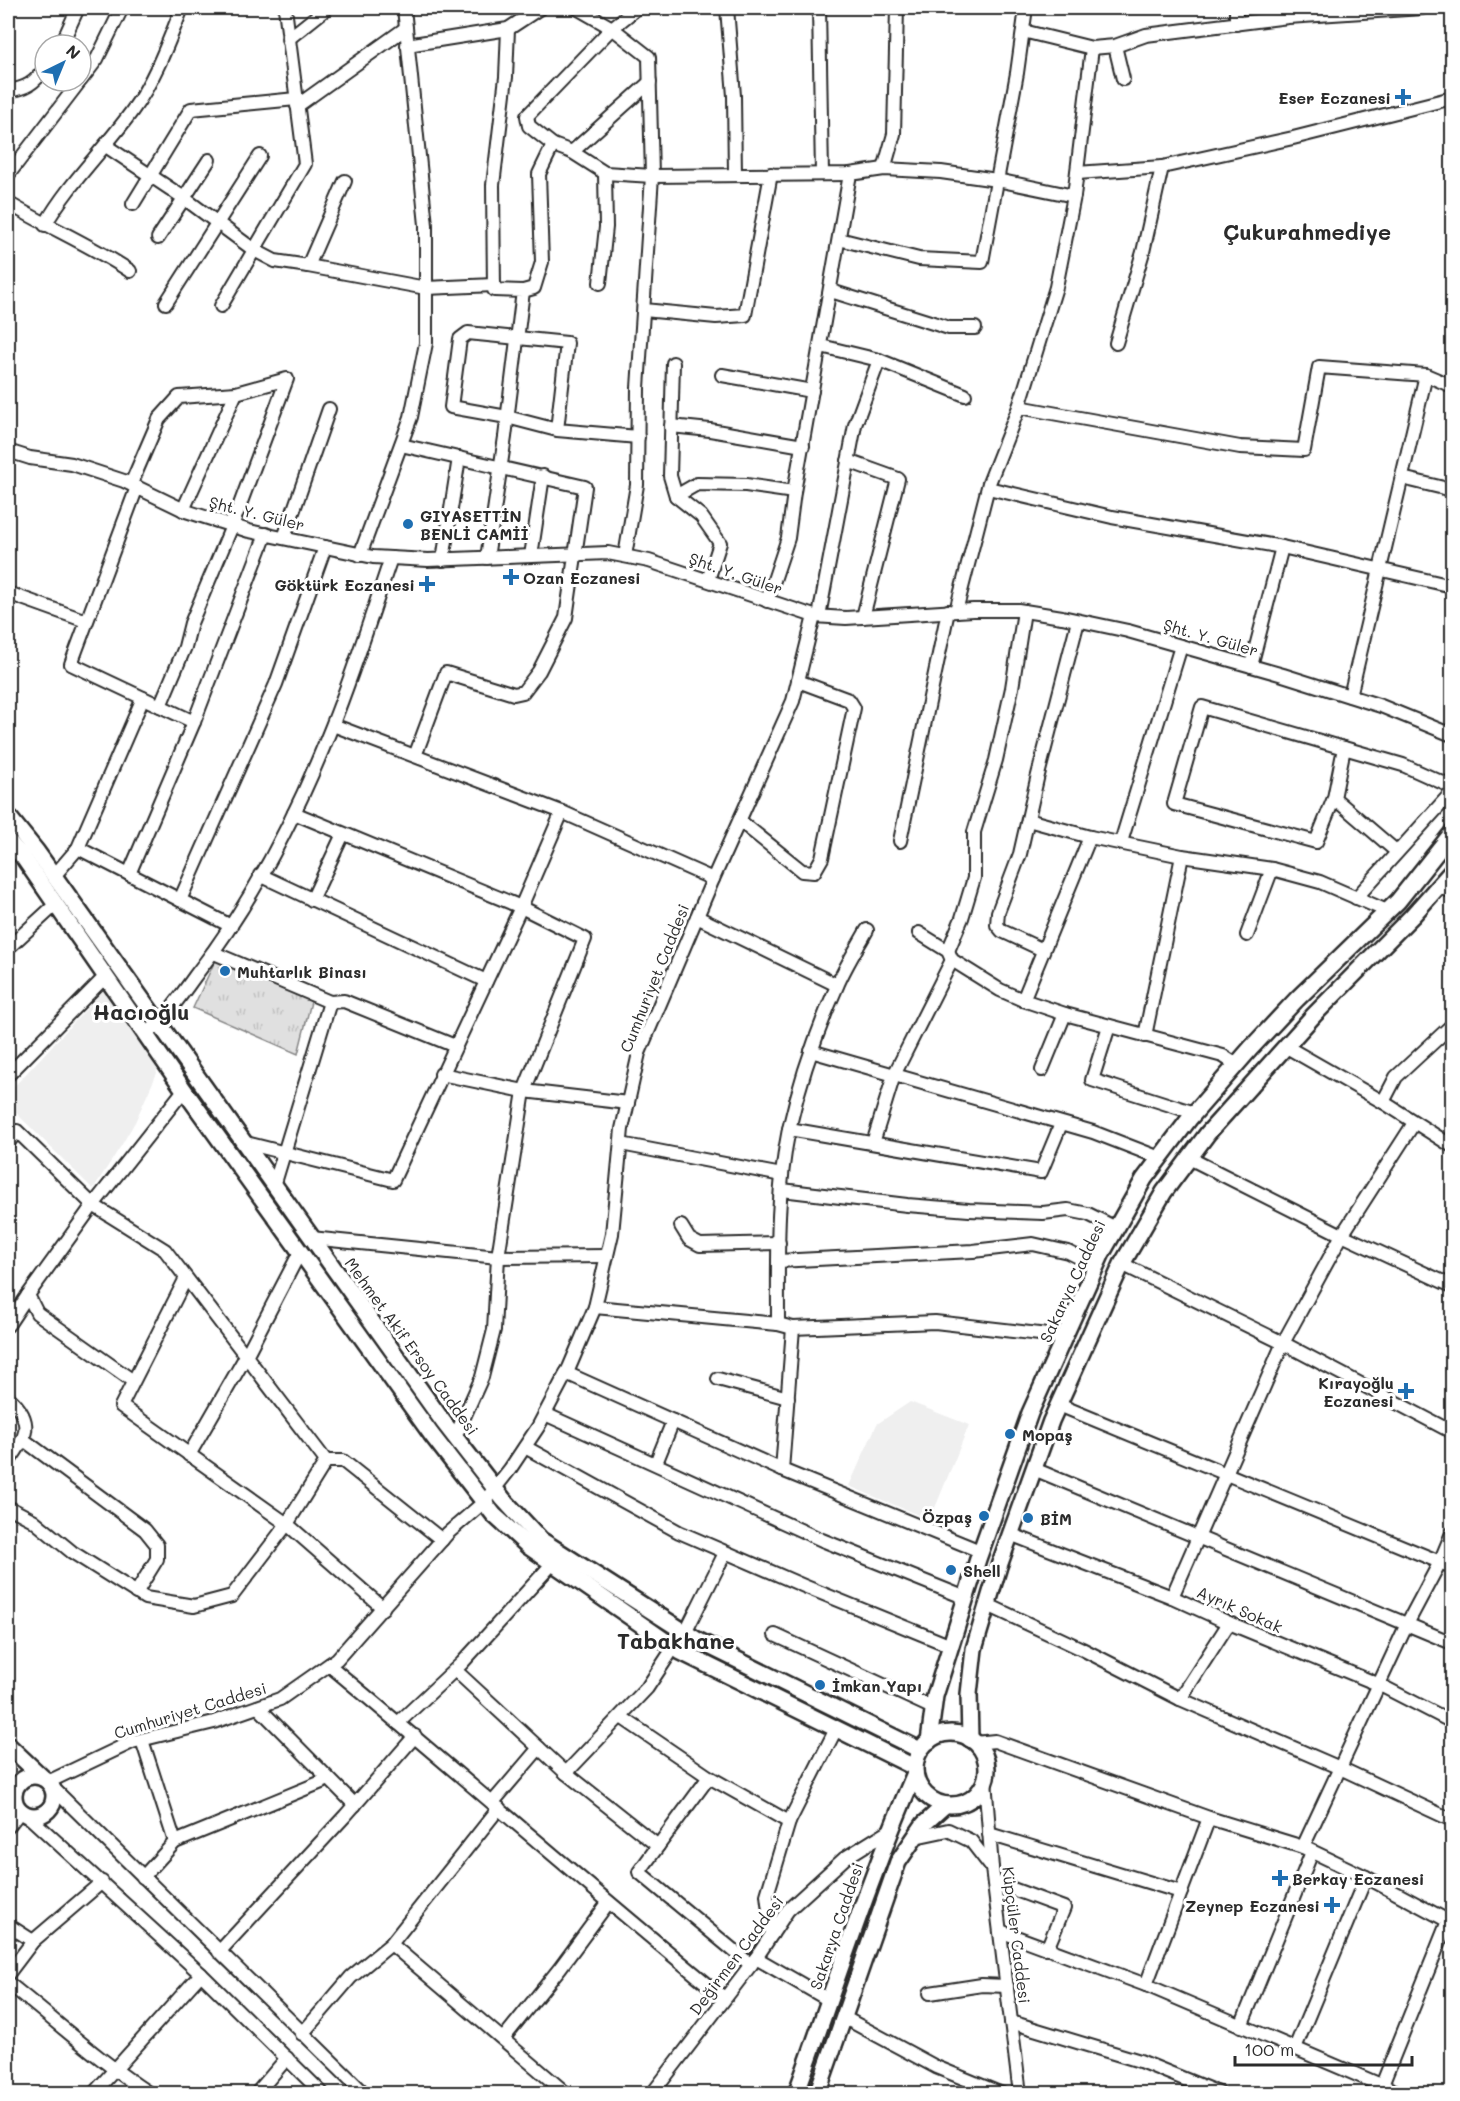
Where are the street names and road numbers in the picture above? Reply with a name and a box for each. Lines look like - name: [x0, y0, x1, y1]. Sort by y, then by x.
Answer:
- street label: Şht. Y. Güler: [207, 491, 307, 535]
- street label: Şht. Y. Güler: [686, 547, 786, 599]
- street label: Şht. Y. Güler: [1161, 613, 1261, 661]
- street label: Cumhuriyet Caddesi: [615, 901, 693, 1055]
- street label: Sakarya Caddesi: [1034, 1216, 1110, 1346]
- street label: Mehmet Akif Ersoy Caddesi: [340, 1253, 484, 1439]
- street label: Ayrık Sokak: [1194, 1581, 1286, 1637]
- street label: Cumhuriyet Caddesi: [111, 1677, 269, 1743]
- street label: Sakarya Caddesi: [804, 1860, 868, 1992]
- street label: Küpçüler Caddesi: [998, 1865, 1036, 2005]
- street label: Değirmen Caddesi: [684, 1891, 788, 2019]

